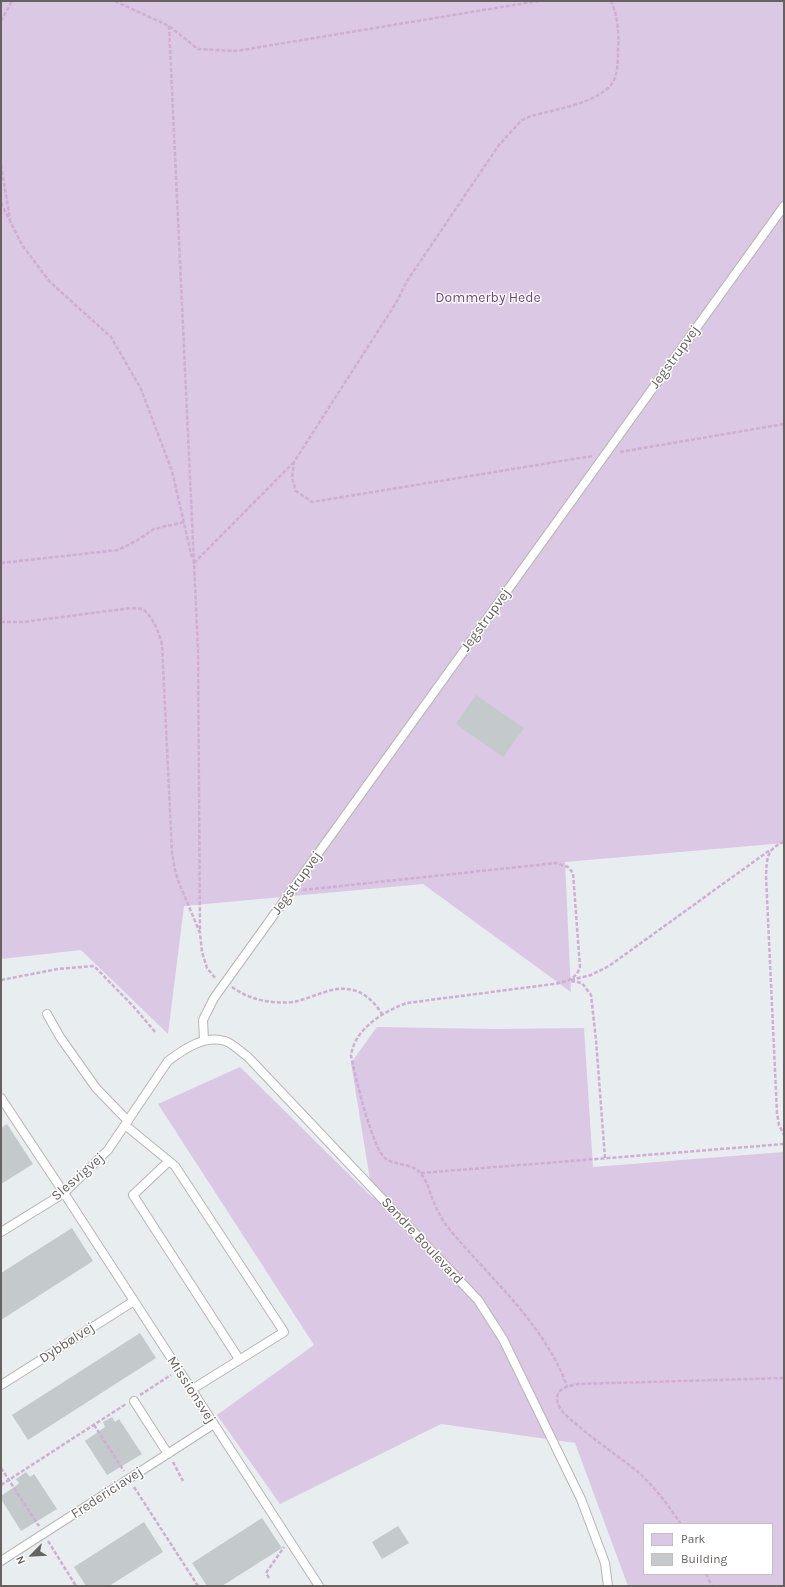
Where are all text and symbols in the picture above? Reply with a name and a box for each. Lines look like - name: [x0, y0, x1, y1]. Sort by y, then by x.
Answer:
- park label: Dommerby Hede: [435, 290, 541, 306]
- street label: Jegstrupvej: [647, 322, 703, 392]
- street label: Jegstrupvej: [458, 585, 514, 655]
- street label: Jegstrupvej: [269, 848, 325, 918]
- street label: Slesvigvej: [48, 1149, 108, 1205]
- street label: Søndre Boulevard: [378, 1194, 466, 1288]
- street label: Dybbølvej: [36, 1319, 98, 1367]
- street label: Missionsvej: [163, 1353, 219, 1427]
- street label: Fredericiavej: [68, 1464, 146, 1522]
- legend: [643, 1523, 773, 1575]
- text: Park: [681, 1532, 705, 1546]
- north arrow: [12, 1535, 52, 1575]
- text: Building: [681, 1552, 727, 1566]
- text: N: [13, 1554, 28, 1566]

